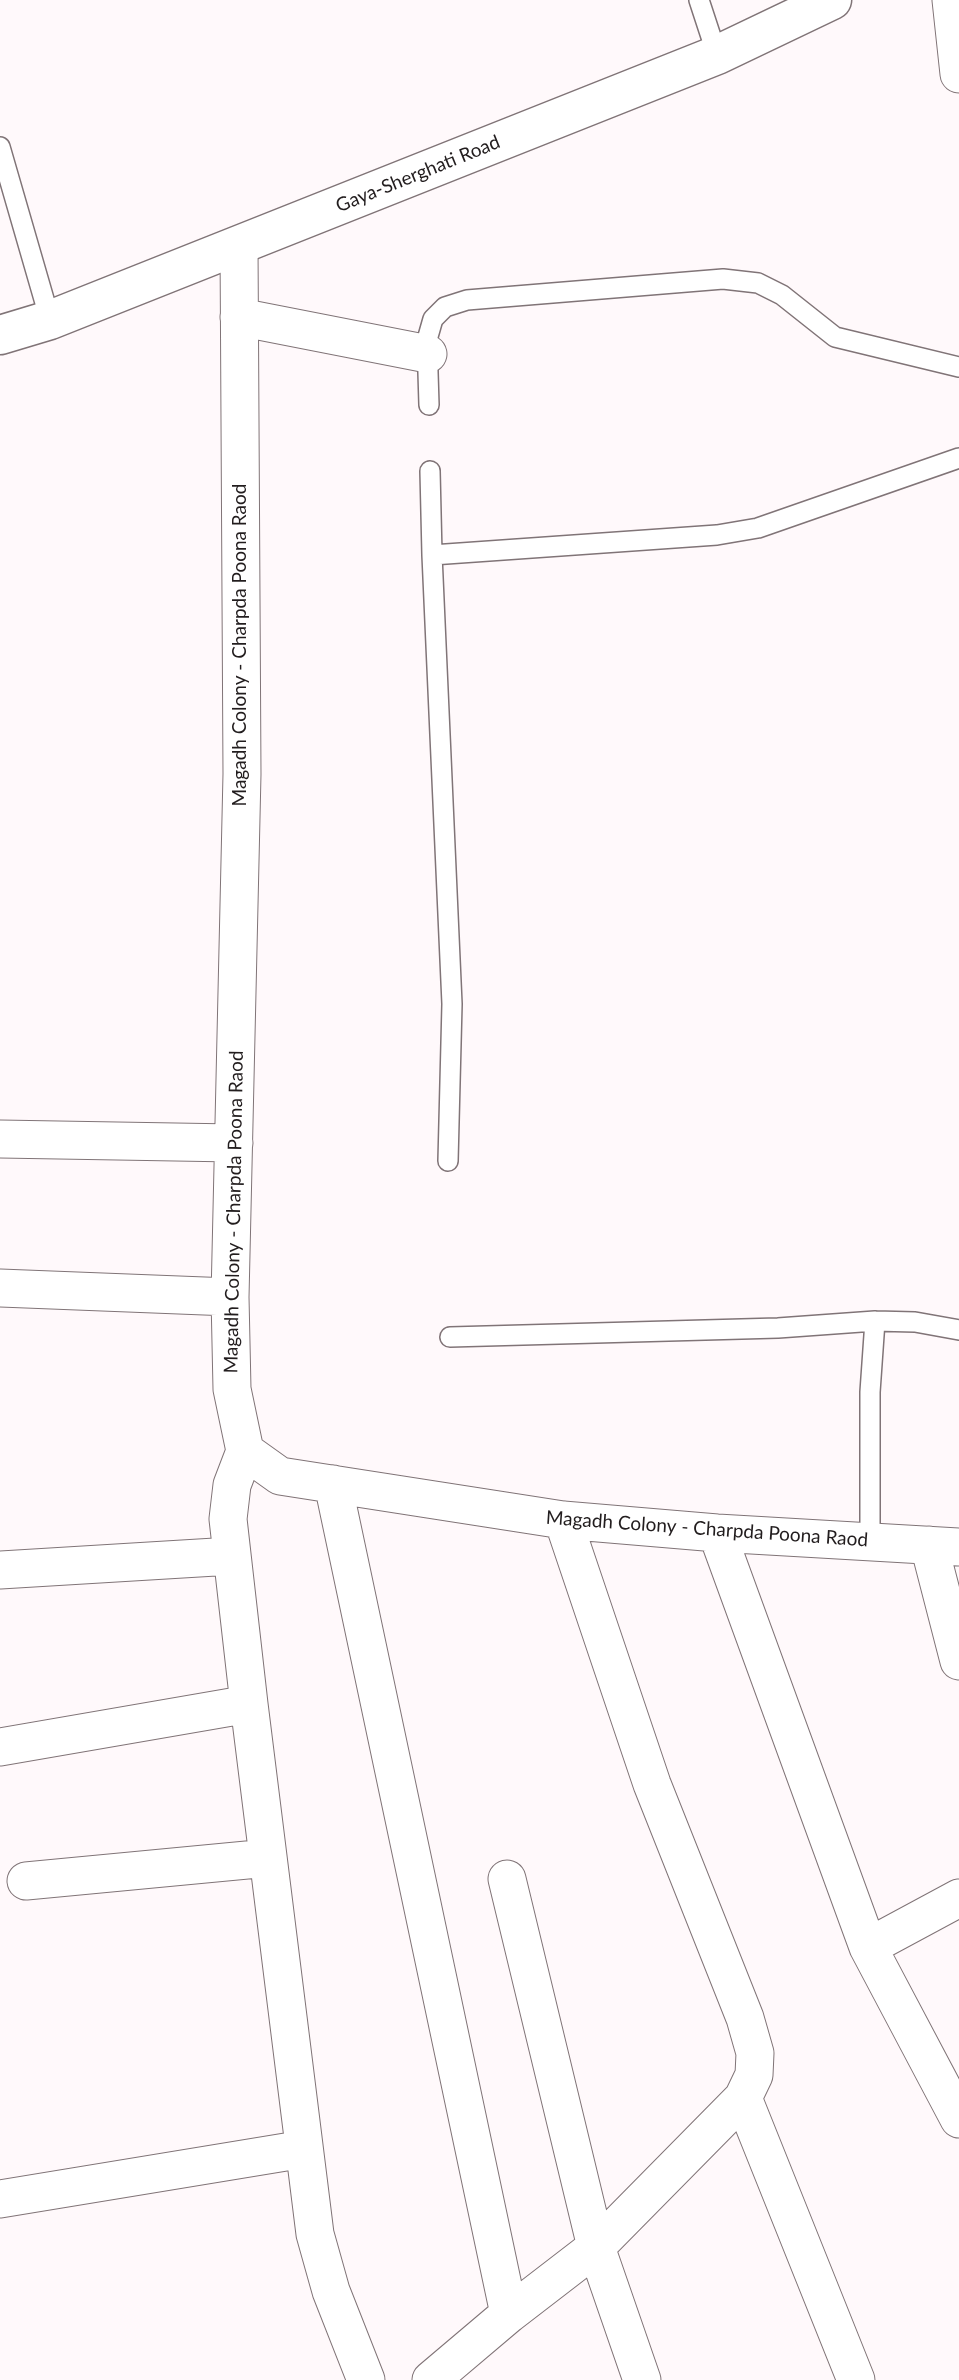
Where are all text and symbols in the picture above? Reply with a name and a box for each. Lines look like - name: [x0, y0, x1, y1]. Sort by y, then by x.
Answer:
- street label: Gaya-Sherghati Road: [333, 131, 503, 217]
- street label: Magadh Colony - Charpda Poona Raod: [229, 484, 251, 806]
- street label: Magadh Colony - Charpda Poona Raod: [220, 1050, 248, 1374]
- street label: Magadh Colony - Charpda Poona Raod: [545, 1506, 869, 1552]

